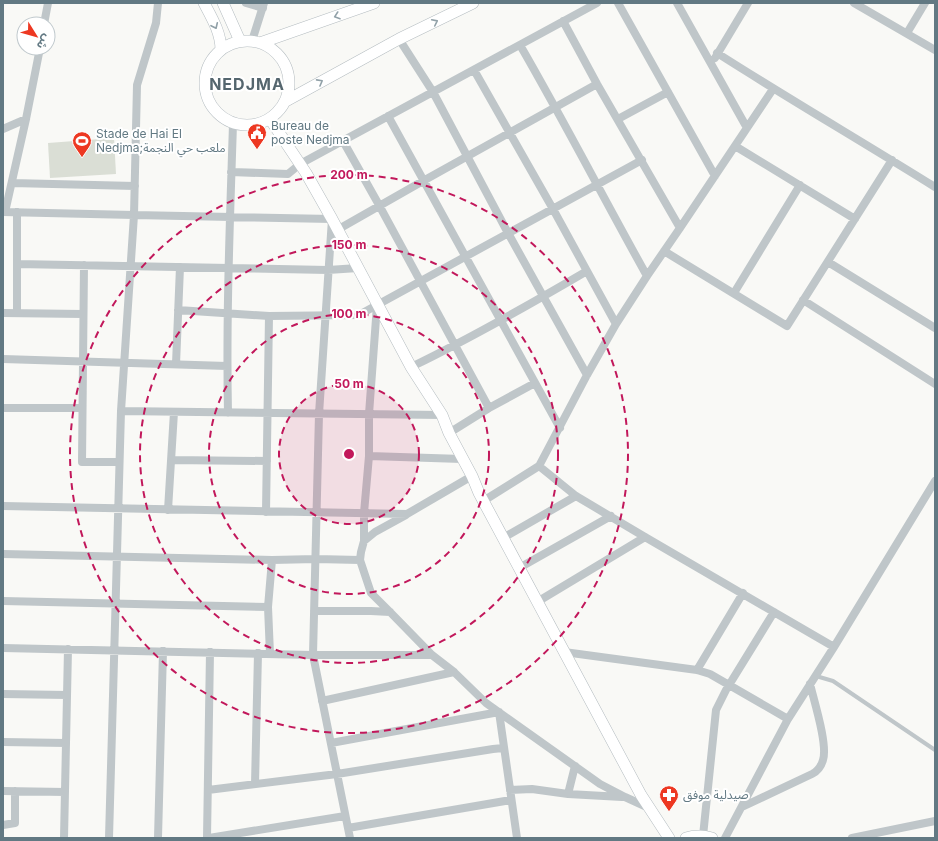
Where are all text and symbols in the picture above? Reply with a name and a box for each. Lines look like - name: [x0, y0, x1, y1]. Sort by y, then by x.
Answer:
- one-way arrow: [333, 11, 340, 20]
- north arrow: [16, 16, 56, 56]
- one-way arrow: [431, 19, 438, 27]
- one-way arrow: [210, 22, 218, 29]
- text: ش: [34, 32, 54, 52]
- district label: NEDJMA: [209, 74, 285, 94]
- one-way arrow: [316, 80, 323, 87]
- place label: Bureau de poste Nedjma: [271, 118, 350, 147]
- public building icon: Bureau de poste Nedjma: [246, 122, 268, 150]
- place label: Stade de Hai El Nedjma;ملعب حي النجمة: [96, 126, 226, 158]
- sports icon: Stade de Hai El Nedjma;ملعب حي النجمة: [71, 130, 93, 158]
- text: 200 m: [330, 167, 368, 182]
- text: 150 m: [332, 237, 366, 252]
- text: 100 m: [331, 306, 367, 321]
- text: 50 m: [334, 376, 364, 391]
- centre of rings: [342, 447, 356, 461]
- pharmacy icon: صيدلية موفق: [658, 784, 680, 812]
- place label: صيدلية موفق: [683, 787, 749, 803]

